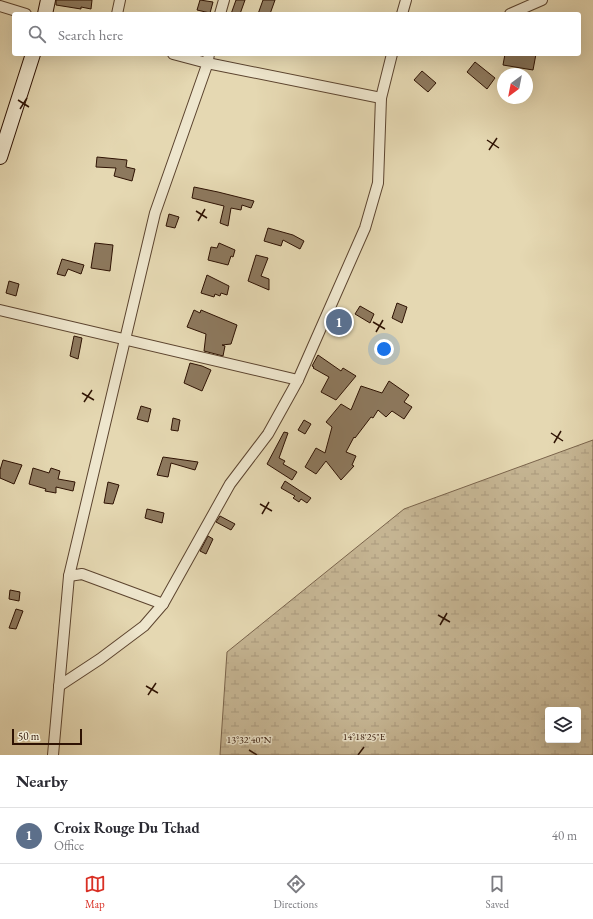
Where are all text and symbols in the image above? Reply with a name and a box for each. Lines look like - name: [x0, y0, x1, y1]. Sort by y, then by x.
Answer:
- search box: [12, 12, 581, 56]
- icon: search: [26, 23, 48, 45]
- text: Search here: [58, 25, 123, 44]
- north arrow: [497, 68, 533, 104]
- pin: 1: [326, 307, 352, 337]
- your location: [374, 339, 394, 359]
- map controls: [545, 707, 581, 743]
- button: layers: [545, 707, 581, 743]
- scale bar: [12, 727, 82, 746]
- text: 50 m: [18, 729, 39, 743]
- text: 14°18'25"E: [343, 730, 386, 743]
- text: 13°32'40"N: [227, 733, 272, 746]
- text: Nearby: [16, 770, 68, 792]
- text: Croix Rouge Du Tchad: [54, 818, 200, 837]
- text: 1: [26, 827, 32, 844]
- text: 40 m: [552, 827, 577, 844]
- text: Office: [54, 837, 84, 854]
- tab: Map: [84, 873, 106, 911]
- tab: Directions: [274, 873, 318, 911]
- tab: Saved: [486, 873, 509, 911]

